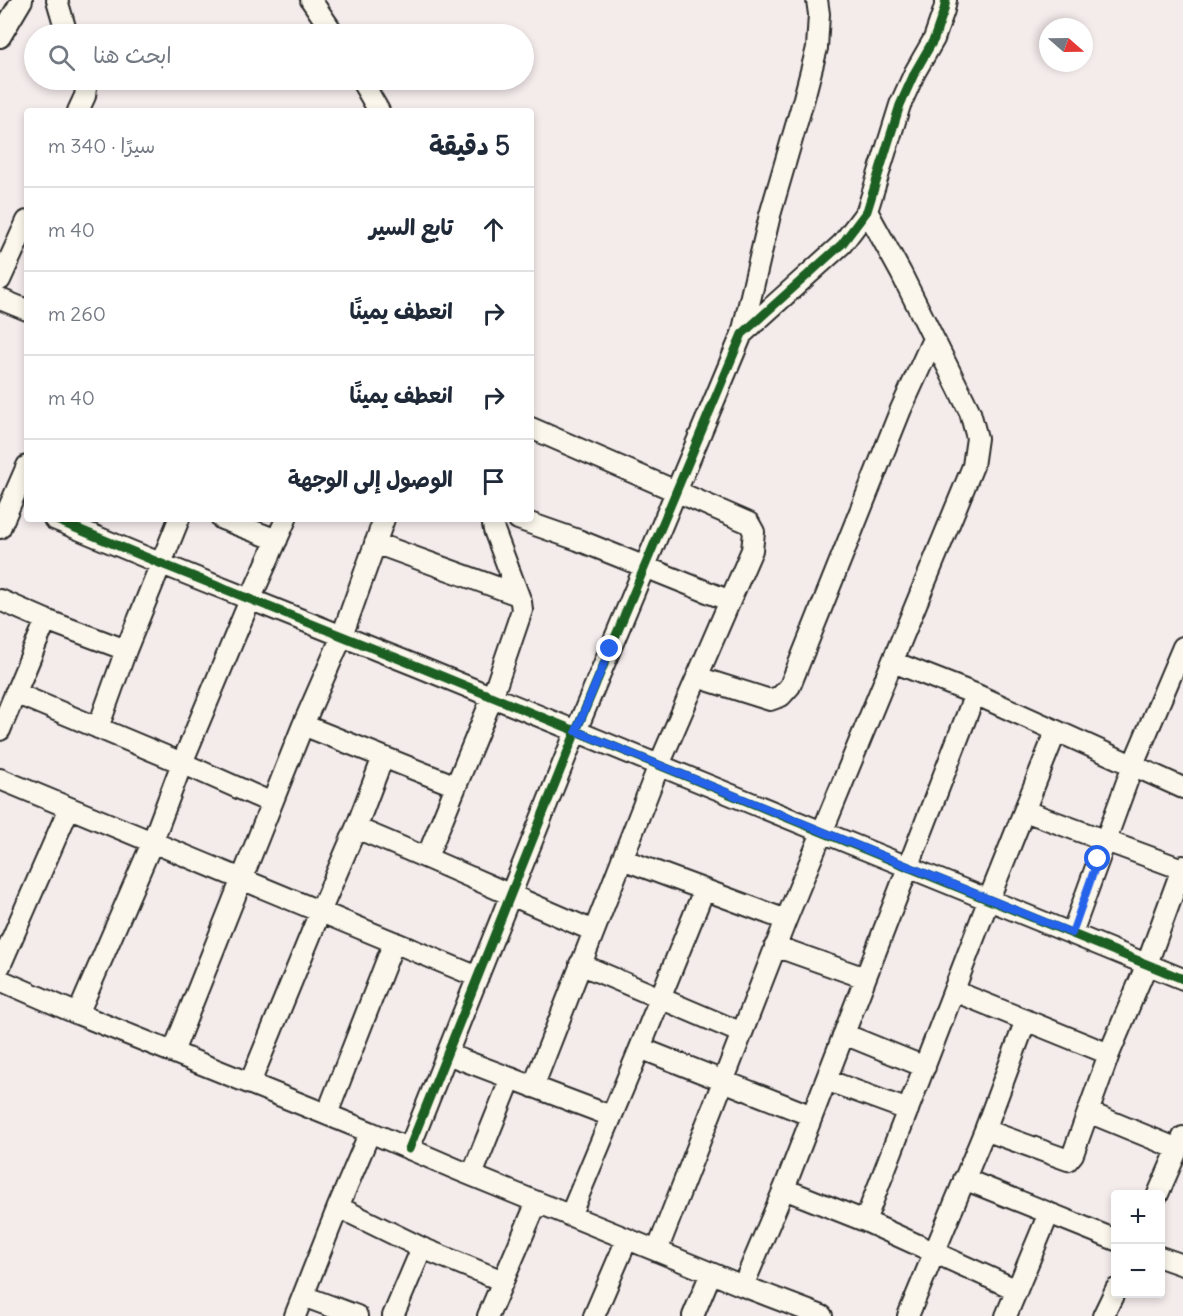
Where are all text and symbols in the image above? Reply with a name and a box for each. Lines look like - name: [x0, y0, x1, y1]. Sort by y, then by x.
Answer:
- north arrow: [1039, 18, 1093, 72]
- search box: [24, 24, 534, 90]
- icon: search: [45, 41, 78, 74]
- text: ابحث هنا: [93, 41, 172, 69]
- text: 5 دقيقة: [429, 129, 510, 162]
- text: سيرًا · 340 m: [48, 133, 155, 158]
- text: تابع السير: [369, 213, 453, 241]
- icon: ahead: [477, 213, 510, 246]
- text: 40 m: [48, 217, 95, 242]
- text: انعطف يمينًا: [350, 297, 453, 325]
- icon: right: [477, 297, 510, 330]
- text: 260 m: [48, 301, 106, 326]
- text: انعطف يمينًا: [350, 381, 453, 409]
- icon: right: [477, 381, 510, 414]
- text: 40 m: [48, 385, 95, 410]
- text: الوصول إلى الوجهة: [288, 465, 453, 493]
- icon: arrive: [477, 465, 510, 498]
- route end: [596, 635, 622, 661]
- route start: [1084, 845, 1110, 871]
- map controls: [1111, 1190, 1165, 1298]
- button: +: [1111, 1190, 1165, 1244]
- button: −: [1111, 1244, 1165, 1298]

